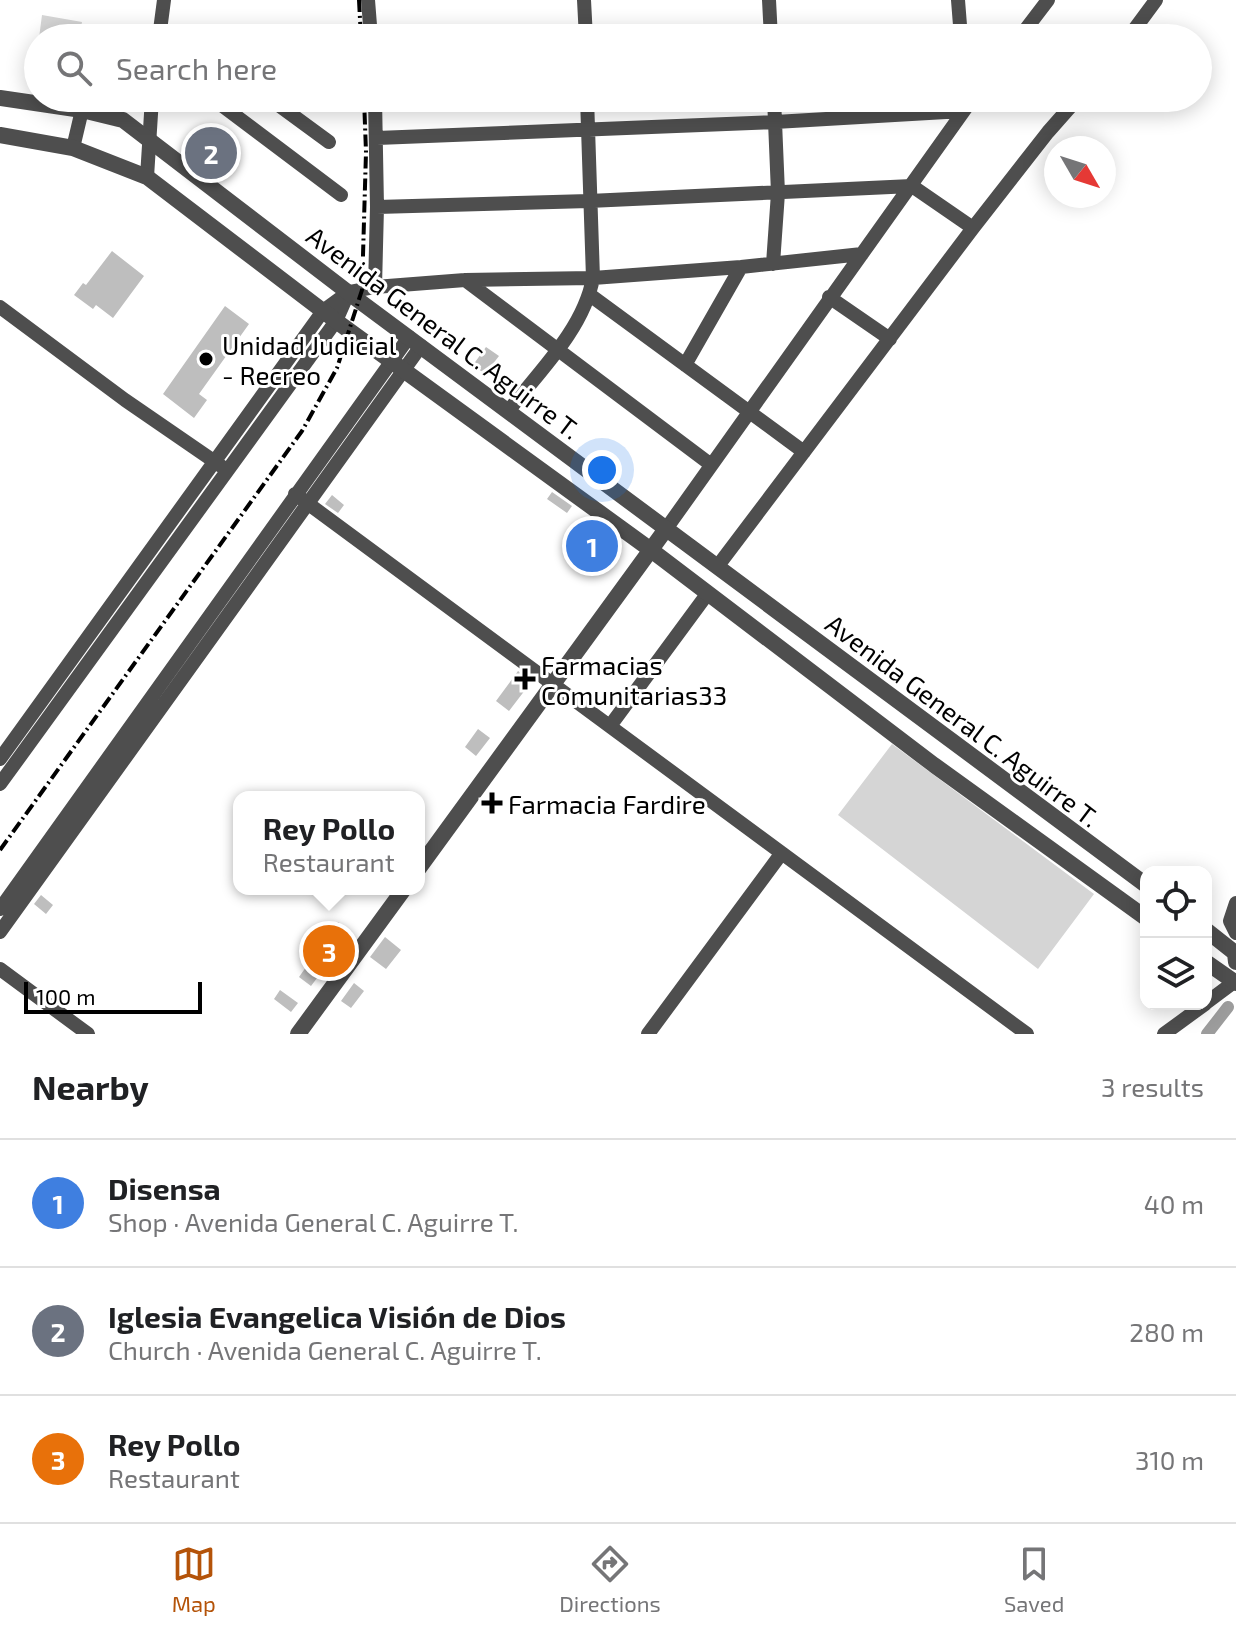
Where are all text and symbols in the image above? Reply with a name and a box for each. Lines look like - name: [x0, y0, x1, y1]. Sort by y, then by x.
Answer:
- search box: [24, 24, 1212, 112]
- icon: search: [52, 46, 96, 90]
- text: Search here: [116, 50, 277, 86]
- pin: 2: [185, 123, 237, 183]
- north arrow: [1044, 136, 1116, 208]
- street label: Avenida General C. Aguirre T.: [301, 219, 587, 445]
- place label: Unidad Judicial - Recreo: [222, 329, 397, 390]
- marker: Unidad Judicial - Recreo: [197, 350, 215, 368]
- your location: [582, 450, 622, 490]
- pin: 1: [566, 516, 618, 576]
- street label: Avenida General C. Aguirre T.: [820, 607, 1106, 833]
- place label: Farmacias Comunitarias33: [541, 649, 727, 710]
- marker: Farmacias Comunitarias33: [516, 670, 534, 688]
- place label: Farmacia Fardire: [508, 788, 706, 819]
- popup: [233, 791, 425, 895]
- marker: Farmacia Fardire: [483, 794, 501, 812]
- text: Rey Pollo: [263, 810, 395, 846]
- text: Restaurant: [263, 846, 395, 877]
- map controls: [1140, 866, 1212, 1010]
- button: locate: [1140, 866, 1212, 938]
- pin: 3: [303, 921, 355, 981]
- button: layers: [1140, 938, 1212, 1010]
- scale bar: [24, 978, 202, 1014]
- text: 100 m: [36, 983, 95, 1009]
- text: Nearby: [32, 1066, 149, 1107]
- text: 3 results: [1101, 1071, 1204, 1102]
- text: Disensa: [108, 1170, 221, 1206]
- text: 1: [52, 1188, 64, 1219]
- text: 40 m: [1144, 1188, 1204, 1219]
- text: Shop · Avenida General C. Aguirre T.: [108, 1206, 519, 1237]
- text: Iglesia Evangelica Visión de Dios: [108, 1298, 566, 1334]
- text: 2: [50, 1316, 66, 1347]
- text: 280 m: [1129, 1316, 1204, 1347]
- text: Church · Avenida General C. Aguirre T.: [108, 1334, 542, 1365]
- text: Rey Pollo: [108, 1426, 240, 1462]
- text: 3: [51, 1444, 65, 1475]
- text: 310 m: [1135, 1444, 1204, 1475]
- text: Restaurant: [108, 1462, 240, 1493]
- tab: Map: [172, 1542, 216, 1616]
- tab: Directions: [559, 1542, 661, 1616]
- tab: Saved: [1004, 1542, 1064, 1616]

